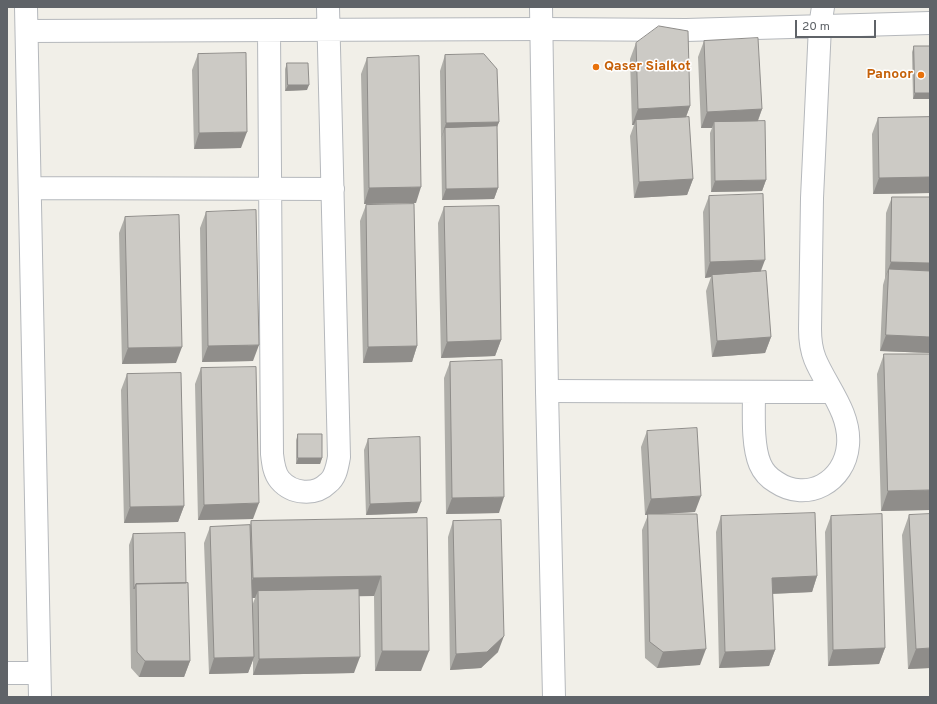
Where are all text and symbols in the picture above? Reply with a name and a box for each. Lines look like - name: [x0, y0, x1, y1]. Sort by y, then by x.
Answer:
- scale bar: [797, 12, 878, 38]
- text: 20 m: [802, 19, 830, 35]
- place label: Qaser Sialkot: [604, 59, 691, 75]
- marker: Qaser Sialkot: [591, 62, 601, 72]
- place label: Panoor: [866, 67, 913, 83]
- marker: Panoor: [916, 70, 926, 80]

